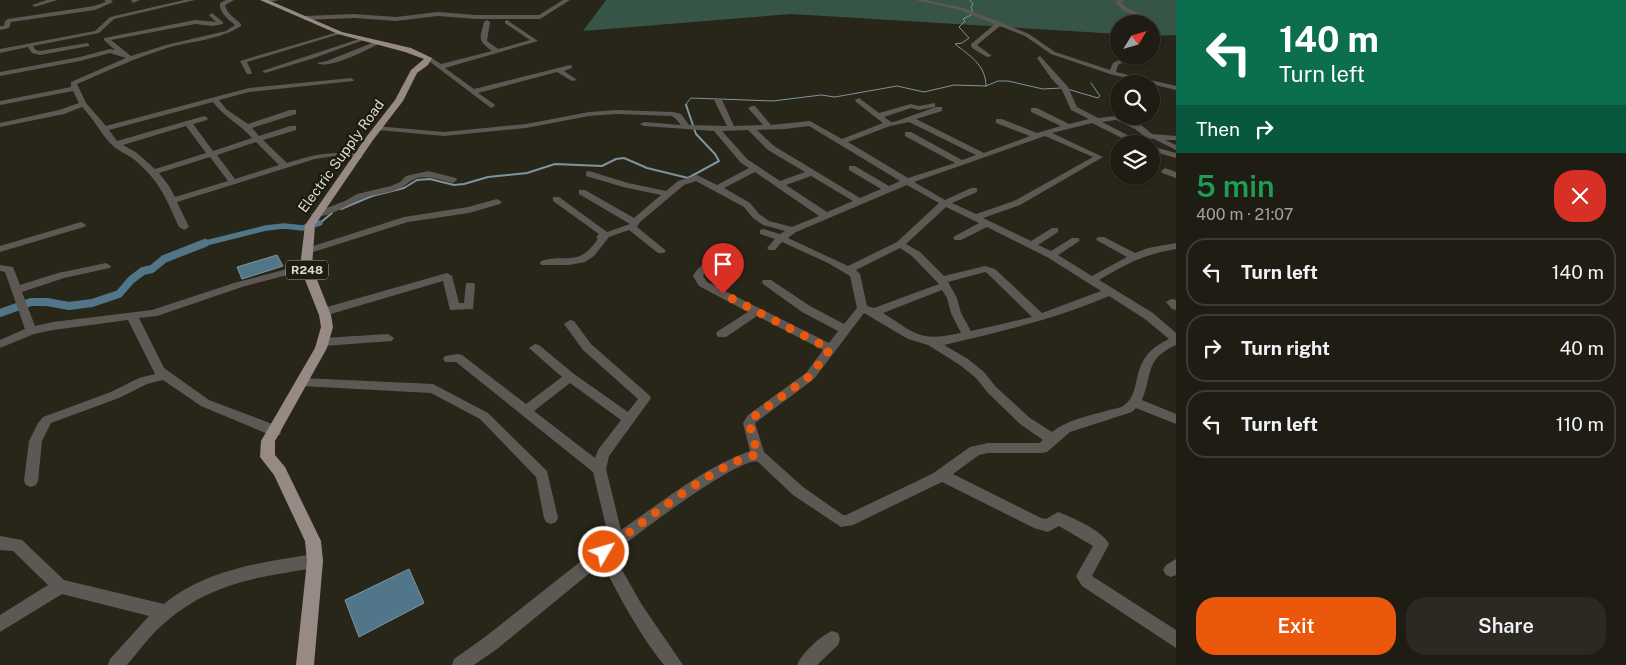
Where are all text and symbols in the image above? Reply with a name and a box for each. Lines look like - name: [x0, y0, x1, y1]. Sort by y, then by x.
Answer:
- north arrow: [1110, 15, 1160, 65]
- map controls: [1110, 15, 1160, 185]
- text: 140 m: [1279, 19, 1379, 60]
- icon: left: [1196, 20, 1261, 85]
- text: Turn left: [1279, 61, 1365, 87]
- button: search: [1110, 75, 1160, 125]
- street label: Electric Supply Road: [295, 97, 387, 215]
- icon: right: [1250, 115, 1278, 143]
- text: Then: [1196, 118, 1240, 140]
- button: layers: [1110, 135, 1160, 185]
- text: 5 min: [1196, 168, 1275, 204]
- button: close: [1554, 170, 1606, 222]
- text: 400 m · 21:07: [1196, 205, 1293, 224]
- pin: [702, 243, 744, 294]
- icon: arrive: [709, 250, 737, 278]
- icon: left: [1198, 258, 1226, 286]
- road number: R248: [286, 260, 328, 280]
- text: Turn left: [1241, 261, 1318, 283]
- text: 140 m: [1552, 261, 1604, 283]
- icon: right: [1198, 334, 1226, 362]
- text: Turn right: [1241, 337, 1330, 359]
- text: 40 m: [1559, 337, 1604, 359]
- icon: left: [1198, 410, 1226, 438]
- text: Turn left: [1241, 413, 1318, 435]
- text: 110 m: [1556, 413, 1604, 435]
- position arrow: [577, 525, 629, 577]
- button: Exit: [1196, 597, 1396, 655]
- button: Share: [1406, 597, 1606, 655]

